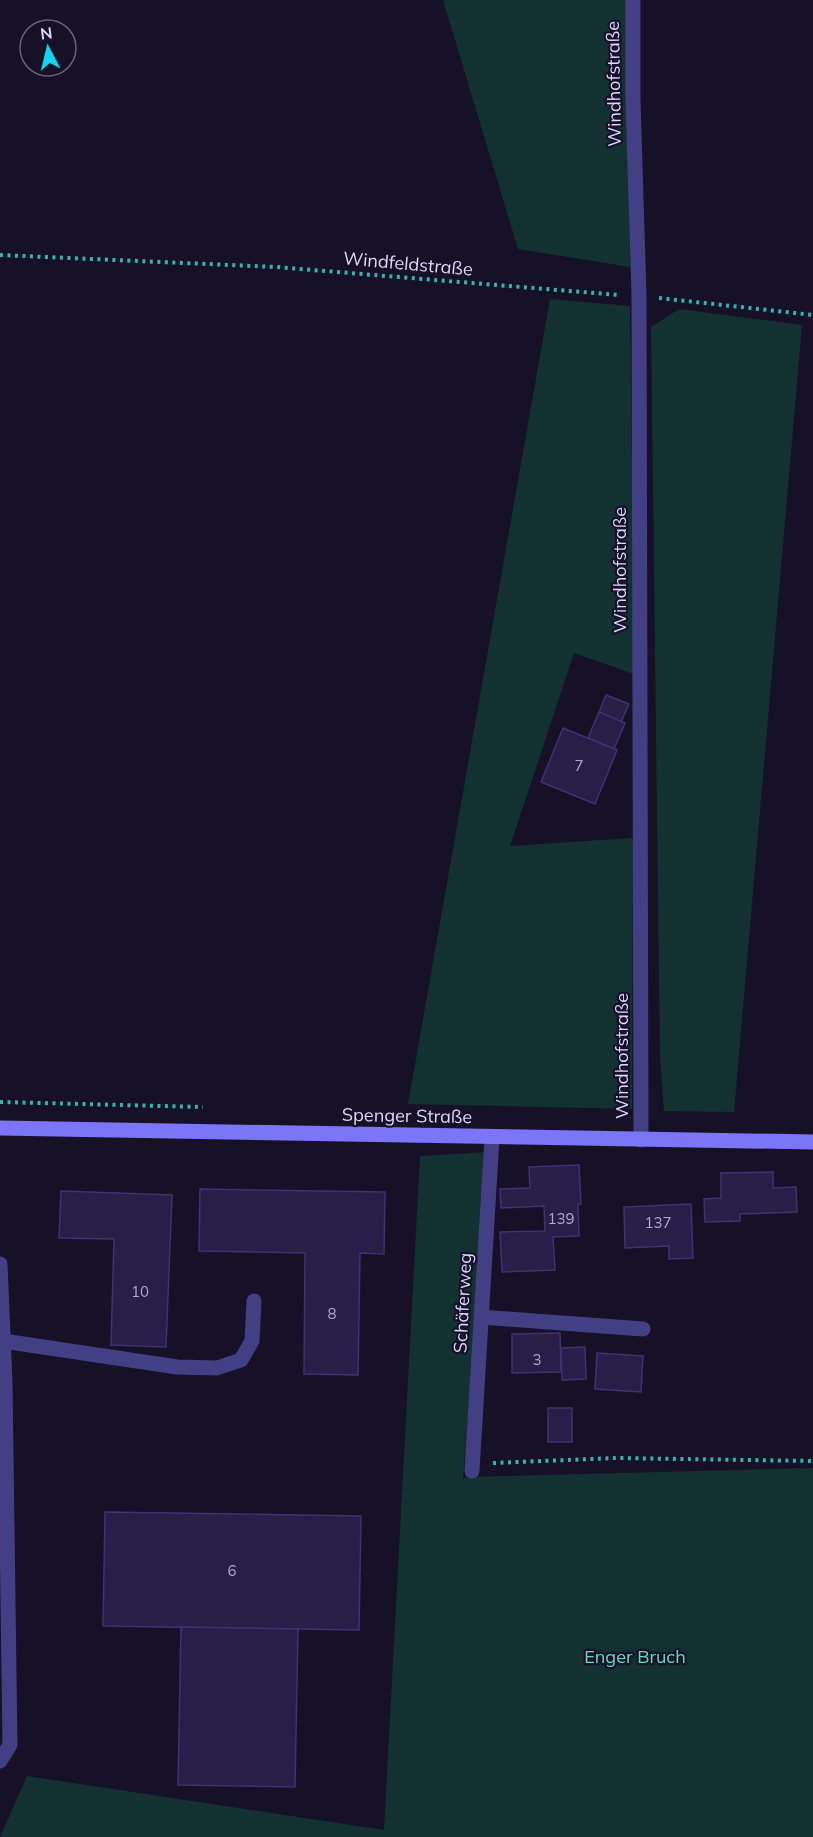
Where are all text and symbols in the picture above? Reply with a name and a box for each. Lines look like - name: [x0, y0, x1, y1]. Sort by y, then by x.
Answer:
- north arrow: [18, 18, 78, 78]
- street label: Windhofstraße: [601, 21, 626, 147]
- text: N: [39, 22, 53, 44]
- street label: Windfeldstraße: [342, 246, 474, 281]
- street label: Windhofstraße: [608, 507, 631, 633]
- house number: 7: [574, 756, 584, 775]
- street label: Windhofstraße: [610, 993, 633, 1119]
- street label: Spenger Straße: [342, 1103, 472, 1128]
- house number: 139: [547, 1209, 575, 1228]
- house number: 137: [644, 1213, 672, 1232]
- street label: Schäferweg: [448, 1252, 477, 1354]
- house number: 10: [131, 1282, 149, 1301]
- house number: 8: [327, 1304, 337, 1323]
- house number: 3: [532, 1350, 542, 1369]
- house number: 6: [227, 1561, 237, 1580]
- park label: Enger Bruch: [584, 1645, 686, 1668]

